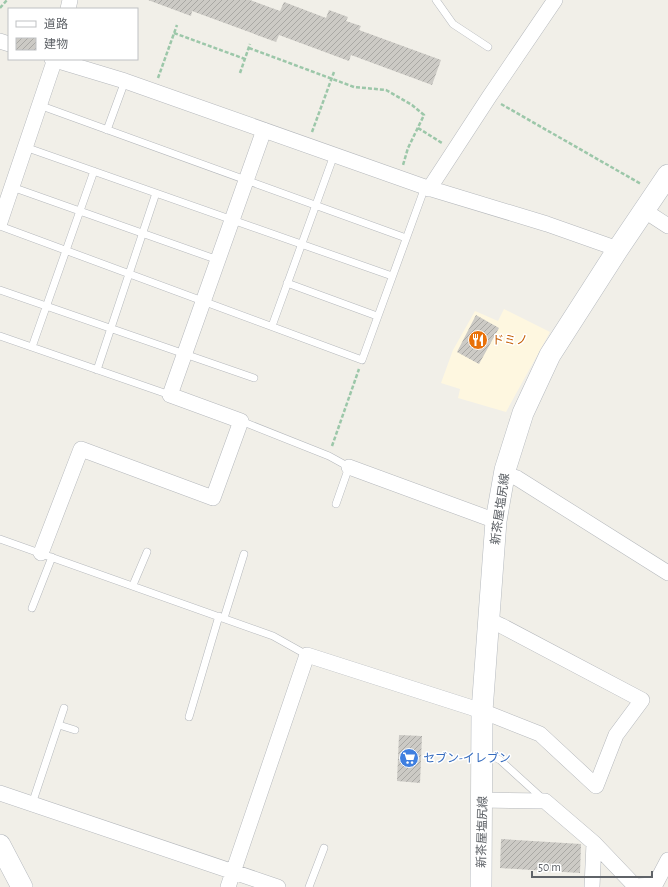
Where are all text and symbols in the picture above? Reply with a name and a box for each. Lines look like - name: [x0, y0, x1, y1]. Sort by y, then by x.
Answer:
- legend: [8, 8, 138, 60]
- text: 道路: [44, 17, 68, 30]
- text: 建物: [44, 37, 68, 50]
- restaurant icon: ドミノ: [467, 329, 489, 351]
- place label: ドミノ: [492, 334, 528, 346]
- street label: 新茶屋塩尻線: [488, 472, 511, 545]
- supermarket icon: セブン-イレブン: [398, 747, 420, 769]
- place label: セブン-イレブン: [423, 751, 511, 764]
- street label: 新茶屋塩尻線: [474, 796, 489, 868]
- scale bar: [532, 853, 652, 879]
- text: 50 m: [538, 861, 561, 873]

